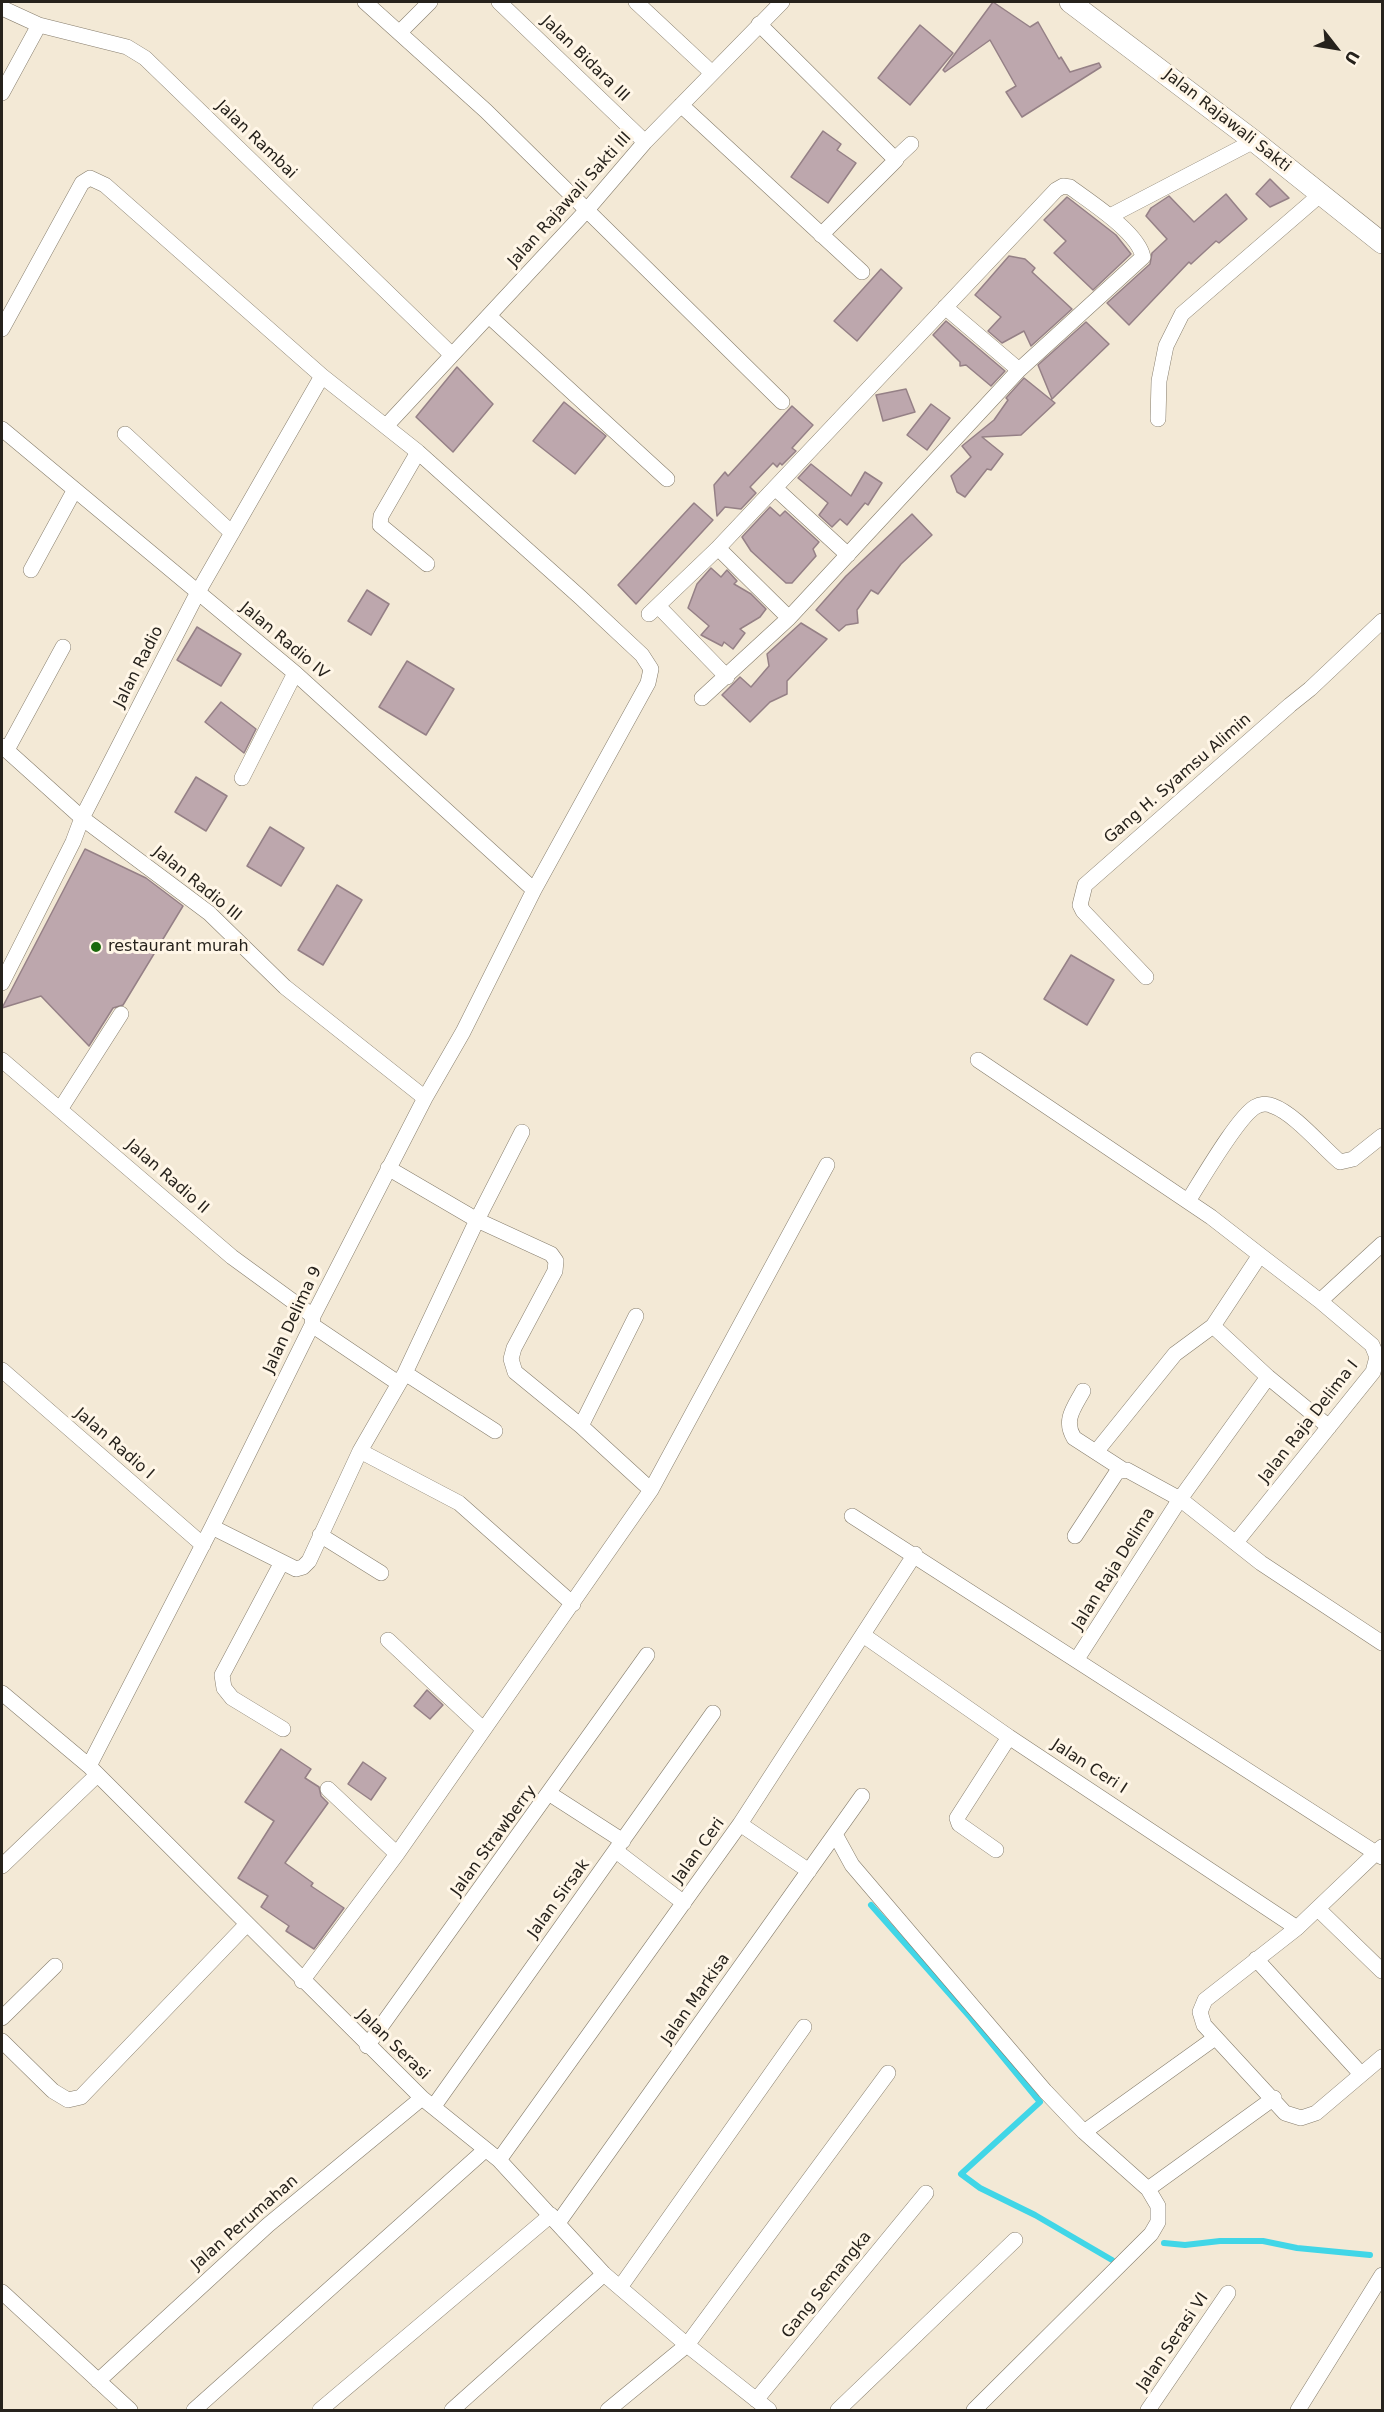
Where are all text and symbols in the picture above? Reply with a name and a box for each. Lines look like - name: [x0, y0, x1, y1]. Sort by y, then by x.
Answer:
- street label: Jalan Bidara III: [537, 12, 633, 106]
- north arrow: [1306, 18, 1366, 78]
- text: U: [1340, 47, 1363, 68]
- street label: Jalan Rajawali Sakti: [1160, 66, 1294, 176]
- street label: Jalan Rambai: [212, 97, 300, 183]
- street label: Jalan Rajawali Sakti III: [504, 129, 636, 271]
- street label: Jalan Radio IV: [236, 598, 332, 684]
- street label: Jalan Radio: [110, 623, 168, 711]
- street label: Gang H. Syamsu Alimin: [1101, 710, 1255, 848]
- street label: Jalan Radio III: [149, 842, 245, 926]
- place label: restaurant murah: [108, 937, 249, 957]
- marker: restaurant murah: [89, 940, 103, 954]
- street label: Jalan Radio II: [122, 1136, 212, 1218]
- street label: Jalan Delima 9: [260, 1264, 326, 1376]
- street label: Jalan Raja Delima I: [1255, 1357, 1363, 1487]
- street label: Jalan Radio I: [70, 1404, 158, 1484]
- street label: Jalan Raja Delima: [1069, 1504, 1159, 1634]
- street label: Jalan Ceri I: [1048, 1736, 1130, 1798]
- street label: Jalan Strawberry: [447, 1782, 541, 1900]
- street label: Jalan Ceri: [669, 1815, 729, 1887]
- street label: Jalan Sirsak: [524, 1856, 594, 1942]
- street label: Jalan Markisa: [658, 1950, 734, 2048]
- street label: Jalan Serasi: [353, 2006, 433, 2084]
- street label: Jalan Perumahan: [188, 2171, 302, 2275]
- street label: Gang Semangka: [778, 2228, 876, 2342]
- street label: Jalan Serasi VI: [1133, 2289, 1213, 2395]

